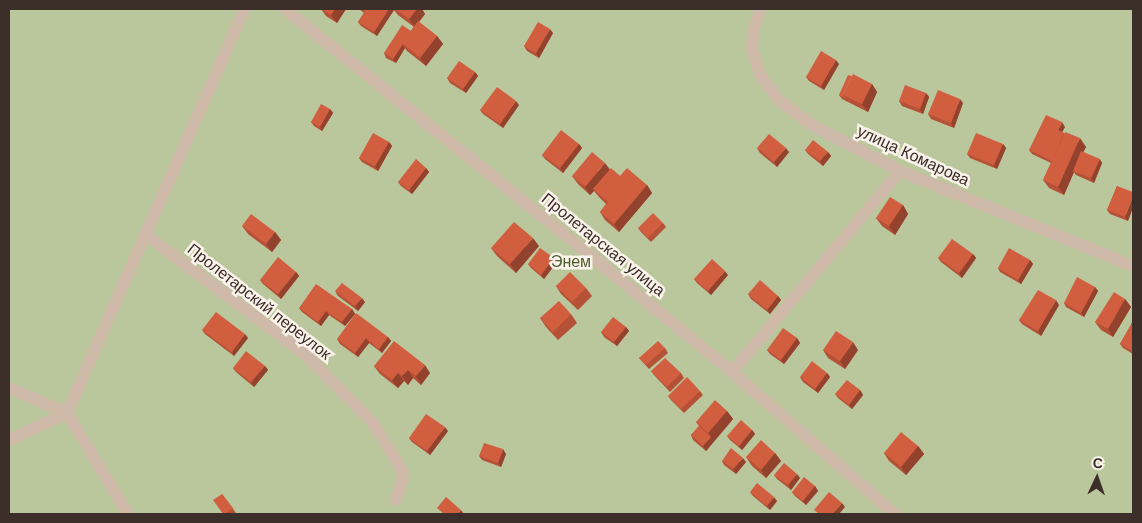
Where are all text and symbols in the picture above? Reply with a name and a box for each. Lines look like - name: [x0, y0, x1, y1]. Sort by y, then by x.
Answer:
- street label: улица Комарова: [854, 122, 972, 190]
- street label: Пролетарская улица: [538, 189, 668, 301]
- street label: Пролетарский переулок: [183, 240, 335, 364]
- park label: Энем: [551, 252, 591, 272]
- north arrow: [1072, 453, 1122, 503]
- text: С: [1092, 455, 1103, 471]

